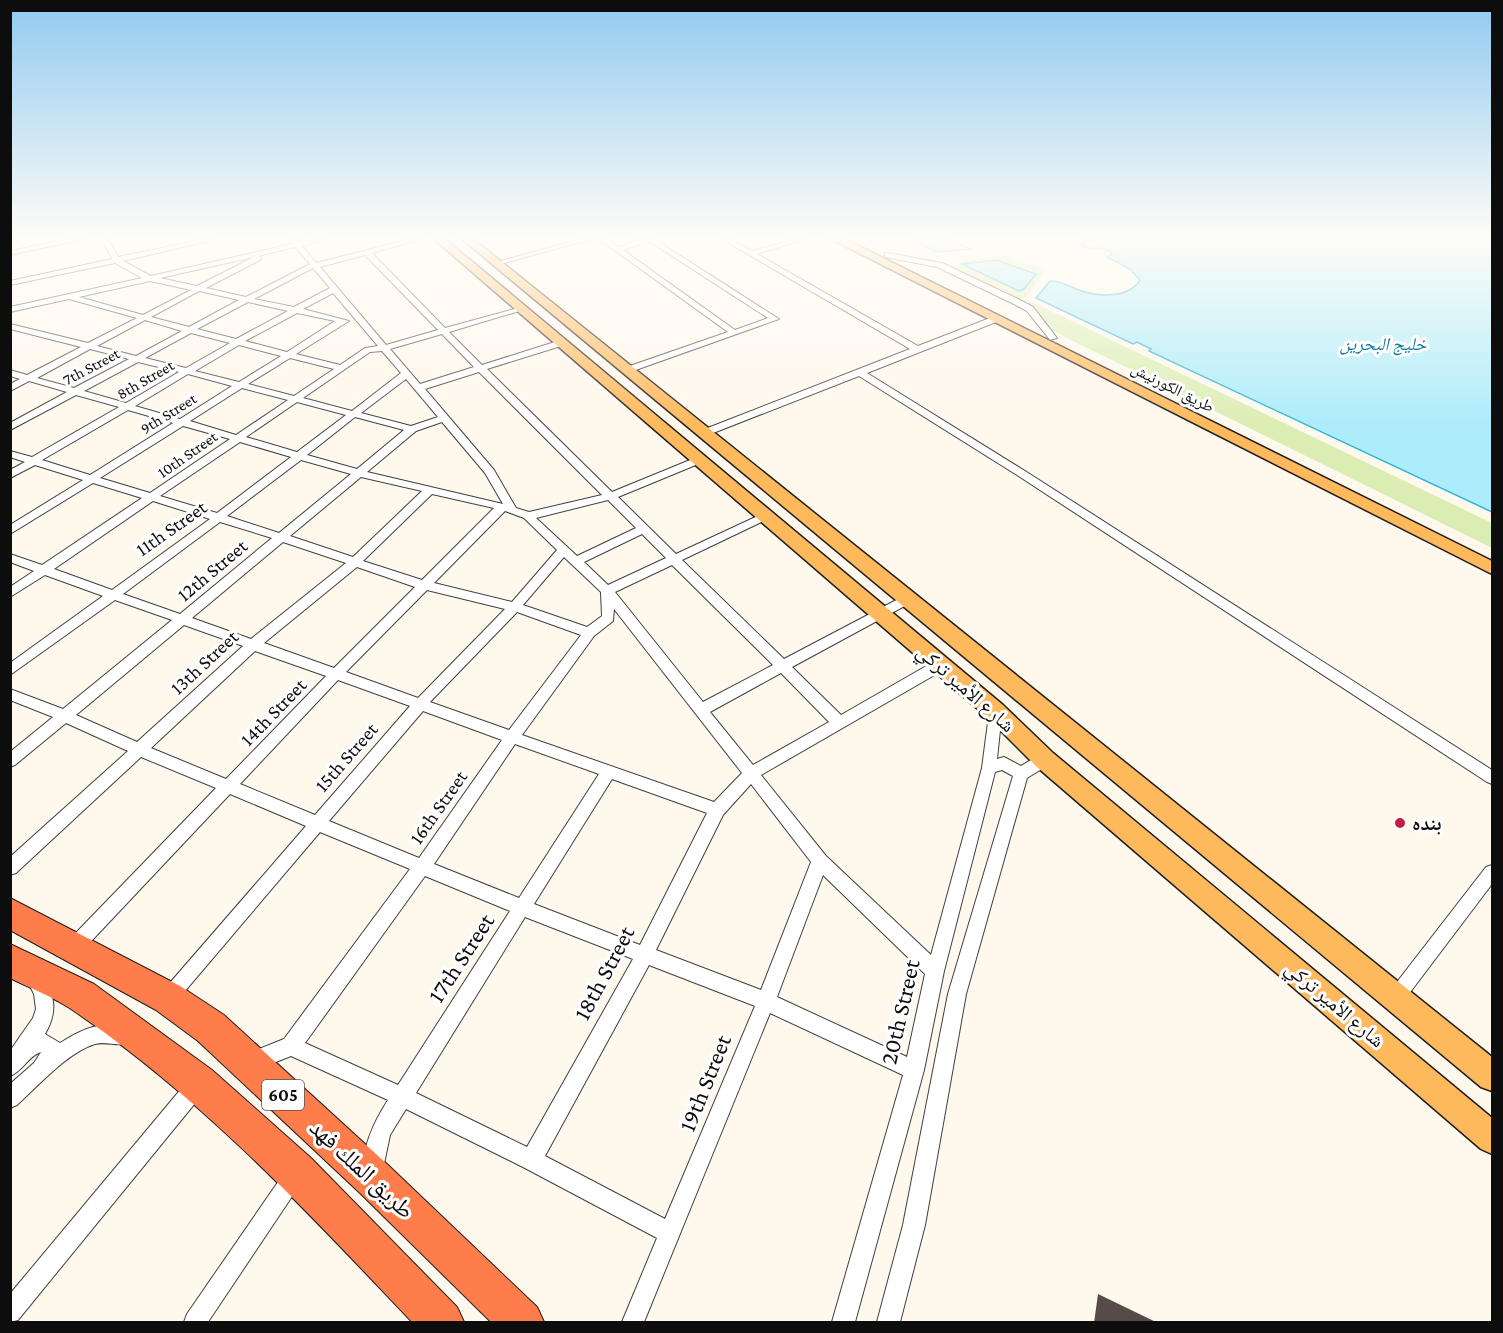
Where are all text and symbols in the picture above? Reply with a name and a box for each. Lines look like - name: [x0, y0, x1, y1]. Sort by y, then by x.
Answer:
- water label: خليج البحرين: [1339, 334, 1427, 356]
- street label: 7th Street: [60, 344, 123, 388]
- street label: 8th Street: [114, 356, 177, 403]
- street label: طريق الكورنيش: [1128, 359, 1217, 417]
- street label: 9th Street: [137, 389, 200, 437]
- street label: 10th Street: [154, 427, 221, 481]
- street label: 11th Street: [131, 495, 211, 560]
- street label: 12th Street: [173, 534, 252, 605]
- street label: 13th Street: [166, 625, 243, 699]
- street label: شارع الأمير تركي: [909, 640, 1019, 740]
- street label: 14th Street: [236, 674, 311, 750]
- street label: 15th Street: [310, 718, 382, 796]
- street label: 16th Street: [405, 766, 472, 848]
- place label: بنده: [1412, 812, 1442, 835]
- marker: بنده: [1393, 816, 1407, 830]
- street label: 17th Street: [422, 907, 500, 1007]
- street label: 18th Street: [568, 920, 640, 1024]
- street label: 20th Street: [874, 956, 925, 1067]
- street label: شارع الأمير تركي: [1278, 956, 1389, 1056]
- street label: 19th Street: [673, 1030, 737, 1135]
- road number: 605: [262, 1080, 304, 1110]
- street label: طريق الملك فهد: [304, 1113, 420, 1225]

